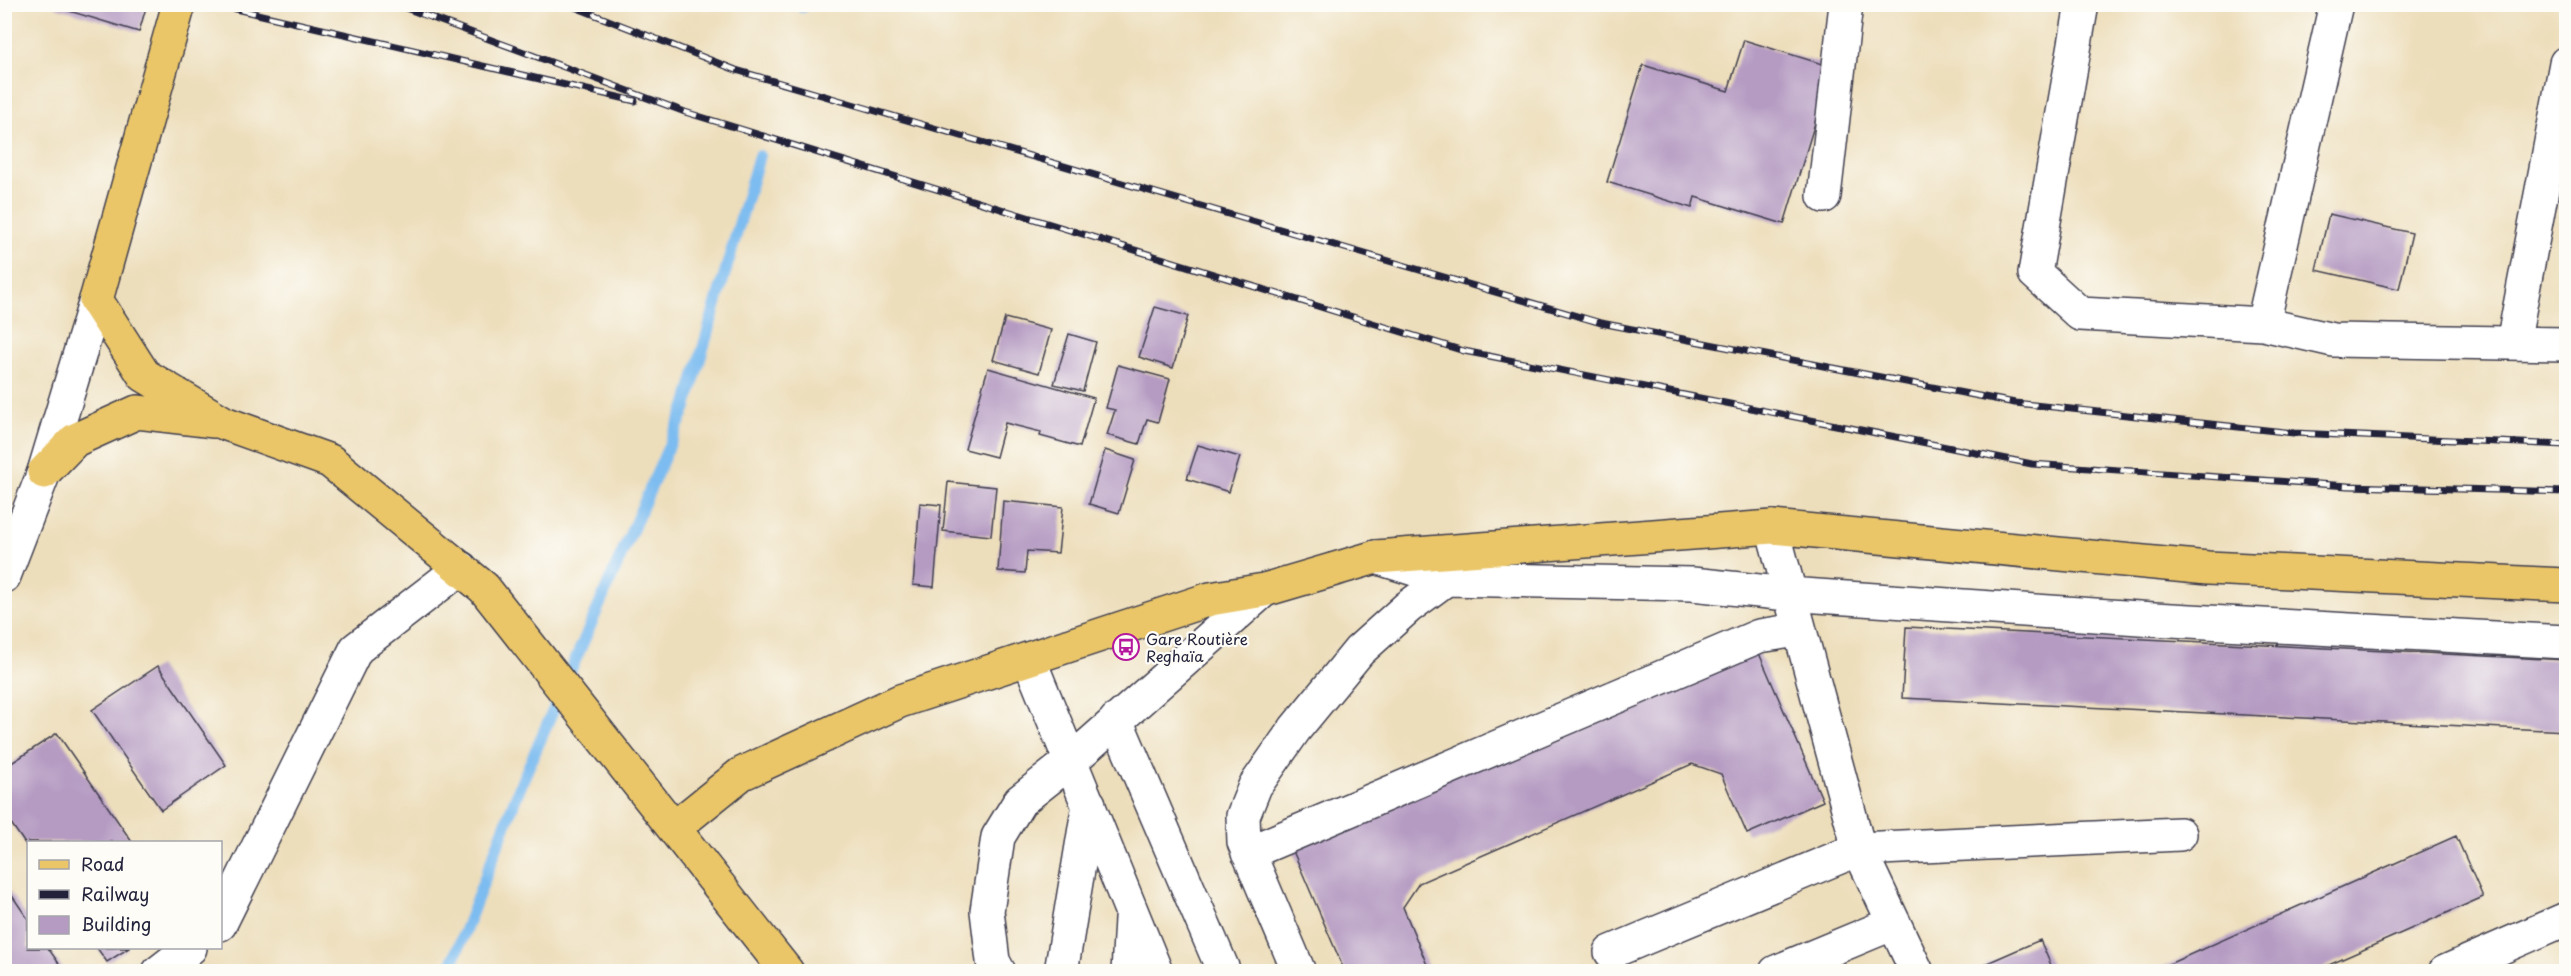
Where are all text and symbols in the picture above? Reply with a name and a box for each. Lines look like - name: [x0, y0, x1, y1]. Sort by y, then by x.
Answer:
- place label: Gare Routière Reghaïa: [1146, 627, 1248, 667]
- bus stop icon: Gare Routière Reghaïa: [1111, 632, 1141, 662]
- legend: [27, 841, 222, 949]
- text: Road: [81, 850, 125, 877]
- text: Railway: [81, 880, 149, 907]
- text: Building: [81, 910, 151, 937]

